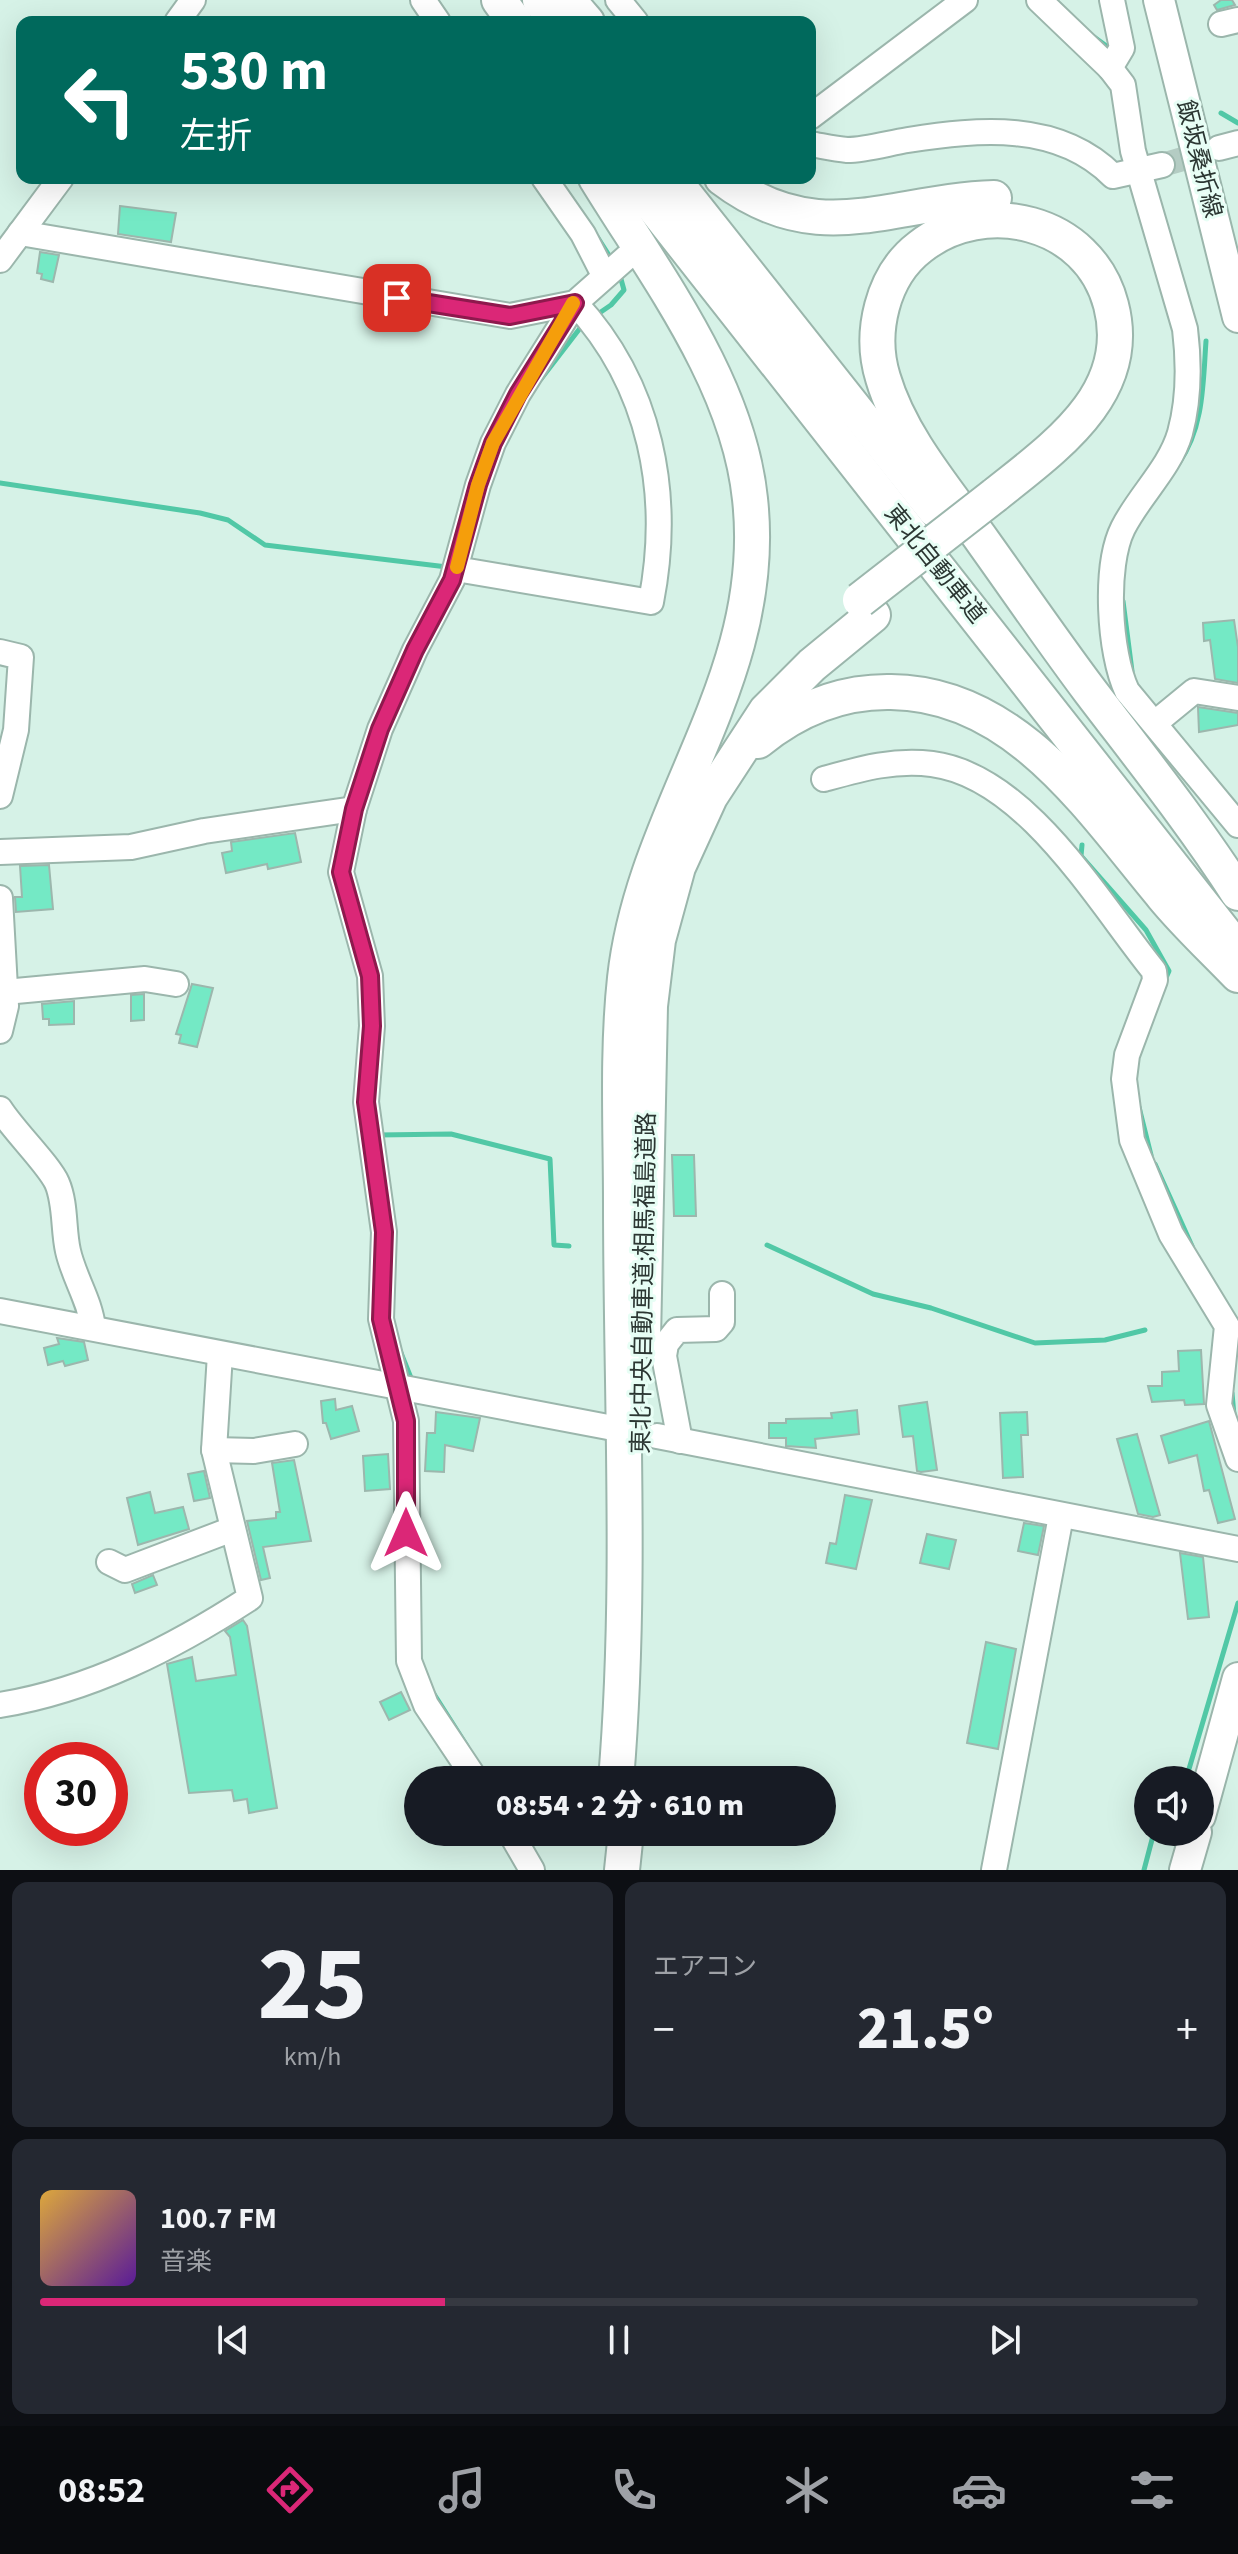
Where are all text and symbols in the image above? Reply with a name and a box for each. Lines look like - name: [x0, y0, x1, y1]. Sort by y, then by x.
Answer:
- text: 530 m: [180, 32, 328, 111]
- icon: left: [48, 48, 152, 152]
- street label: 飯坂桑折線: [1168, 97, 1230, 221]
- text: 左折: [180, 111, 252, 162]
- pin: [363, 264, 431, 332]
- icon: arrive: [375, 276, 419, 320]
- street label: 東北自動車道: [876, 497, 994, 631]
- street label: 東北中央自動車道;相馬福島道路: [624, 1112, 664, 1454]
- position arrow: [364, 1491, 448, 1575]
- speed limit sign: 30: [24, 1742, 128, 1846]
- map controls: [1134, 1766, 1214, 1846]
- button: sound: [1134, 1766, 1214, 1846]
- text: 08:54 · 2 分 · 610 m: [496, 1784, 744, 1827]
- text: 25: [258, 1912, 367, 2060]
- text: エアコン: [653, 1948, 757, 1985]
- text: 21.5°: [857, 1987, 994, 2072]
- text: −: [653, 1999, 675, 2062]
- text: +: [1176, 1999, 1198, 2062]
- text: km/h: [284, 2038, 341, 2075]
- text: 100.7 FM: [160, 2197, 277, 2240]
- text: 音楽: [160, 2243, 212, 2280]
- icon: previous: [211, 2318, 255, 2362]
- icon: pause: [597, 2318, 641, 2362]
- icon: next: [983, 2318, 1027, 2362]
- icon: directions: [262, 2462, 318, 2518]
- icon: music: [434, 2462, 490, 2518]
- icon: phone: [606, 2462, 662, 2518]
- icon: climate: [779, 2462, 835, 2518]
- icon: car: [951, 2462, 1007, 2518]
- icon: filters: [1124, 2462, 1180, 2518]
- text: 08:52: [58, 2465, 145, 2516]

